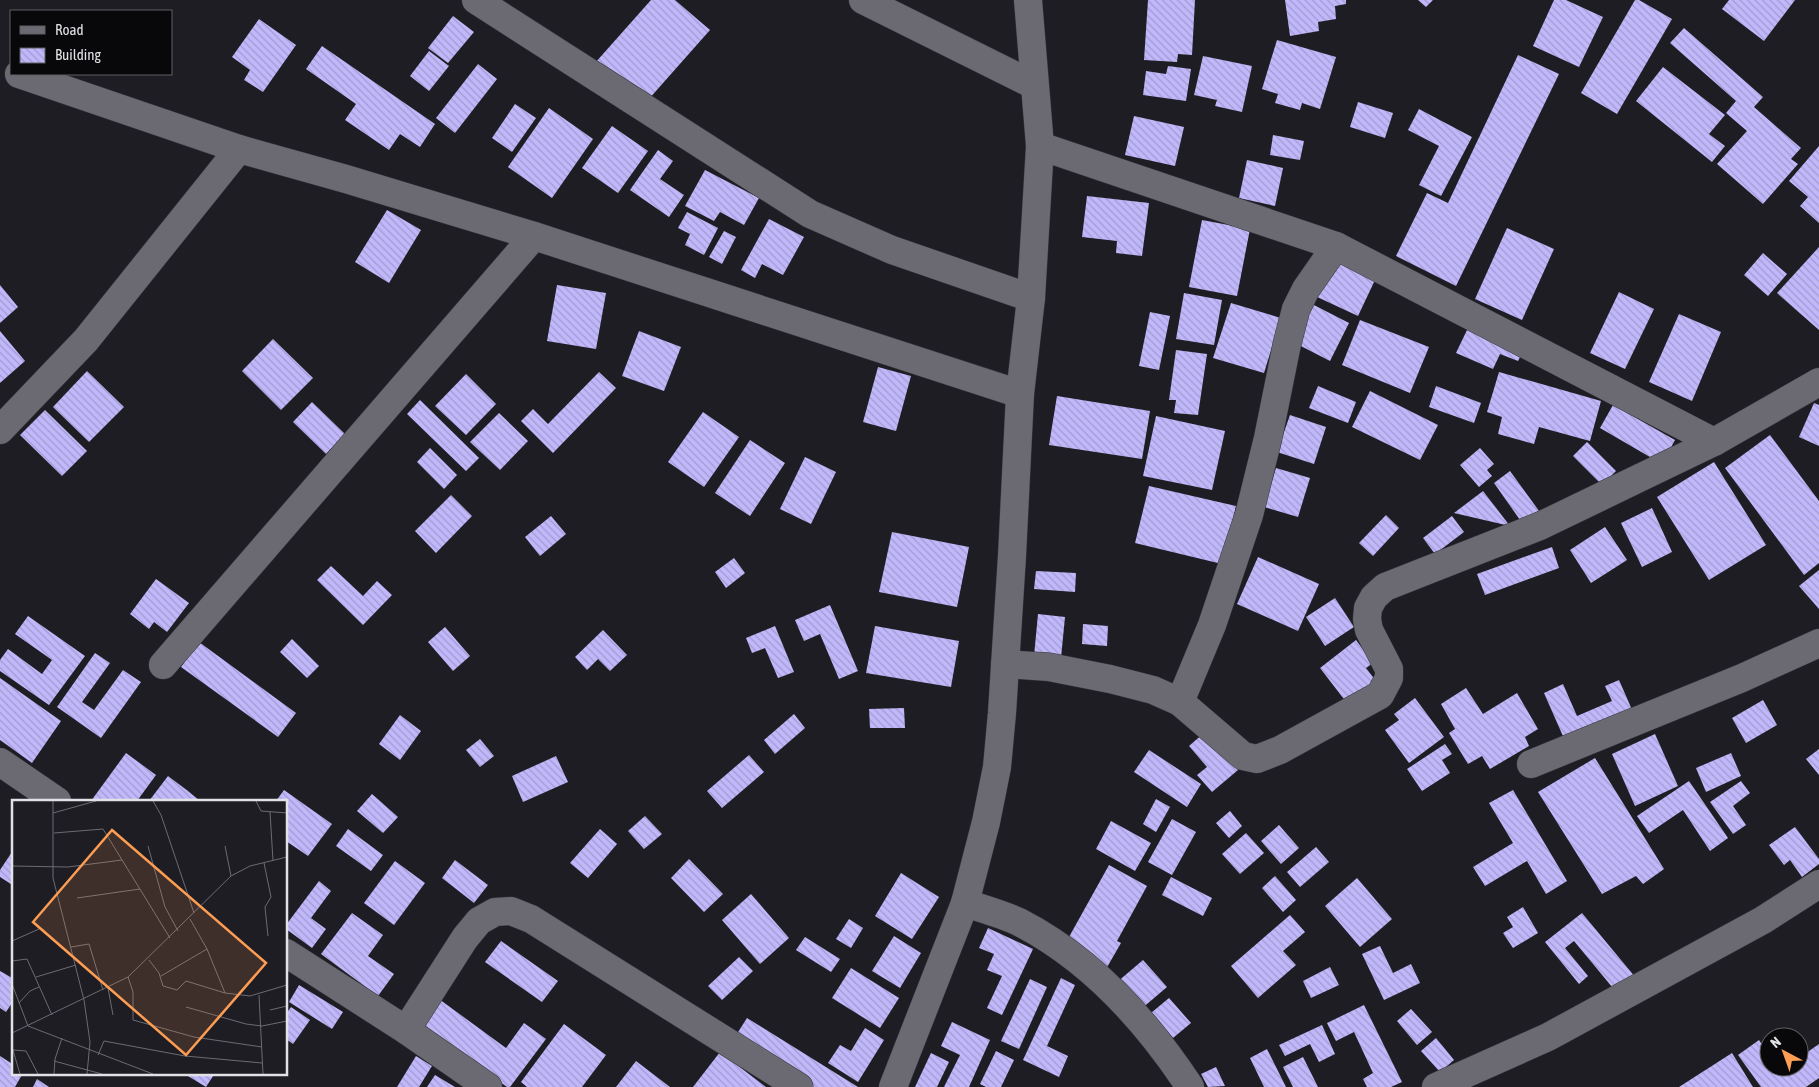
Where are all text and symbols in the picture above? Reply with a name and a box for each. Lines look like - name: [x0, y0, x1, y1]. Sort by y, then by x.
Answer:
- legend: [10, 10, 172, 75]
- text: Road: [55, 21, 84, 38]
- text: Building: [55, 46, 101, 63]
- inset map: [12, 800, 288, 1074]
- north arrow: [1759, 1027, 1809, 1077]
- text: N: [1767, 1033, 1784, 1051]

